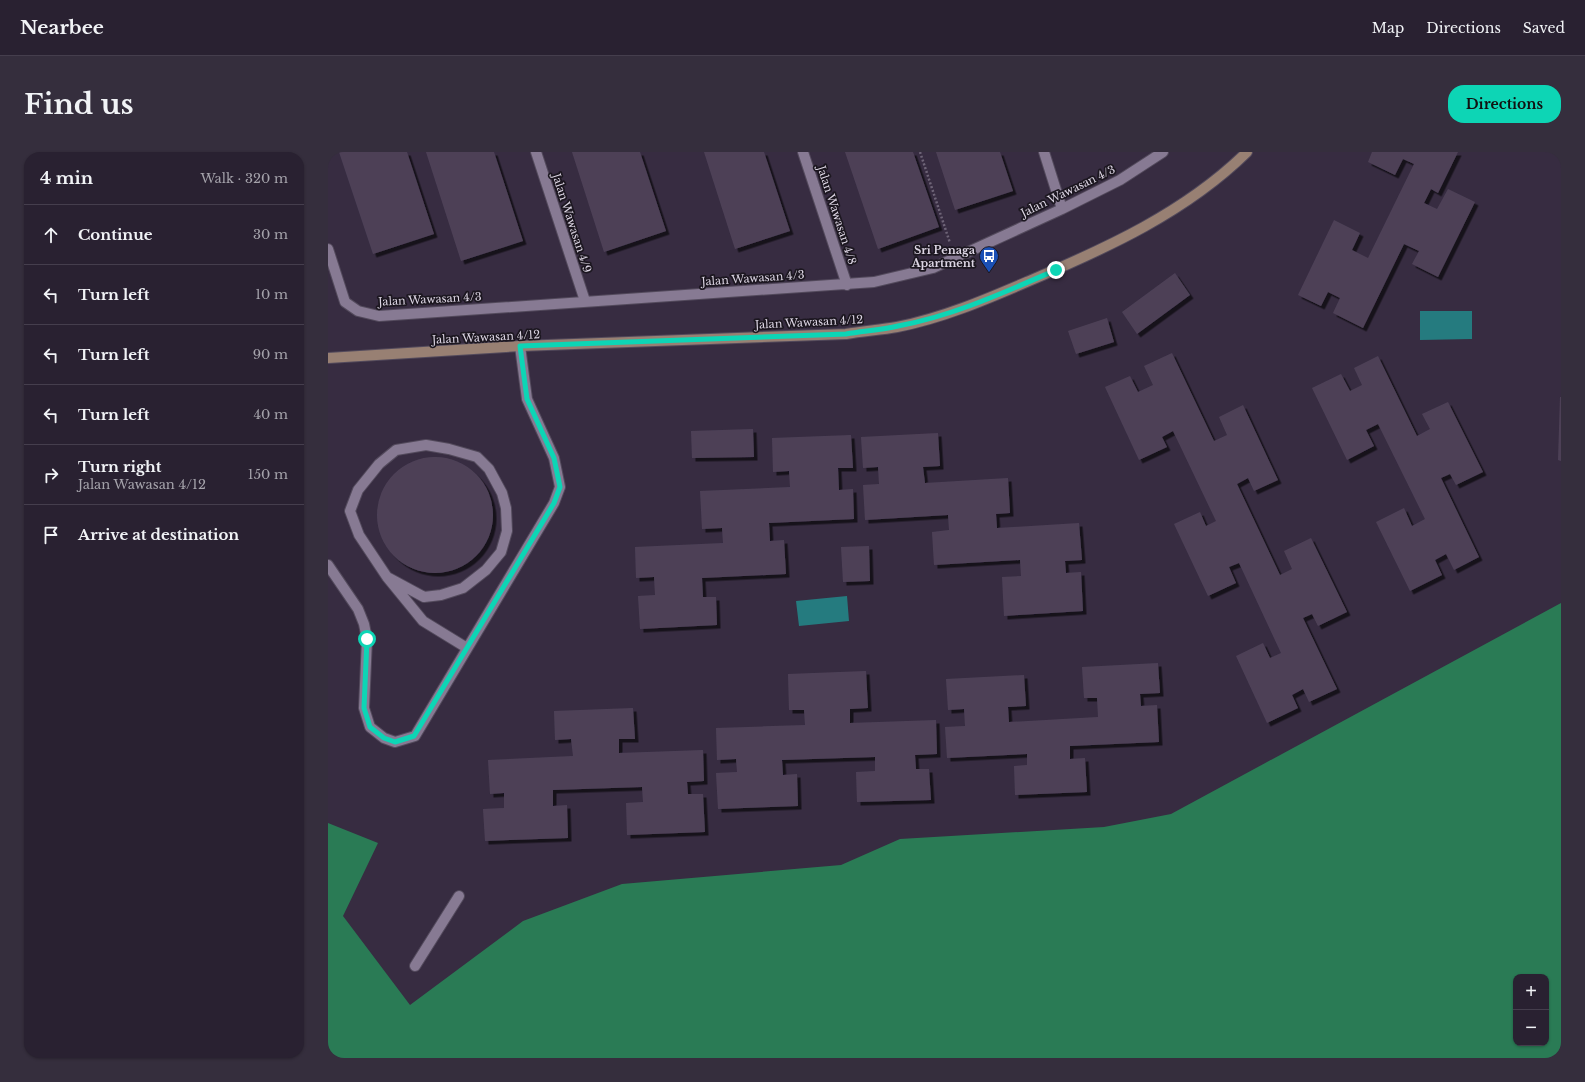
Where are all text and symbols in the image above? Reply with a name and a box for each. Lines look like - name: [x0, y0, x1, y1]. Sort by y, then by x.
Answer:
- text: Nearbee: [20, 16, 104, 39]
- text: Map: [1372, 19, 1404, 37]
- text: Directions: [1426, 19, 1501, 37]
- text: Saved: [1523, 19, 1565, 37]
- button: Directions: [1448, 85, 1561, 123]
- text: Find us: [24, 87, 134, 122]
- street label: Jalan Wawasan 4/8: [814, 162, 860, 266]
- street label: Jalan Wawasan 4/3: [1017, 162, 1118, 221]
- text: 4 min: [40, 168, 93, 189]
- text: Walk · 320 m: [200, 170, 288, 187]
- street label: Jalan Wawasan 4/9: [549, 170, 595, 274]
- icon: ahead: [40, 224, 62, 246]
- text: Continue: [78, 225, 153, 244]
- text: 30 m: [253, 226, 288, 243]
- place label: Sri Penaga Apartment: [911, 243, 976, 270]
- bus stop icon: Sri Penaga Apartment: [978, 245, 1000, 273]
- route end: [1047, 261, 1065, 279]
- street label: Jalan Wawasan 4/3: [699, 267, 805, 289]
- icon: left: [40, 284, 62, 306]
- text: Turn left: [78, 285, 149, 304]
- text: 10 m: [255, 286, 288, 303]
- street label: Jalan Wawasan 4/3: [376, 289, 482, 309]
- street label: Jalan Wawasan 4/12: [753, 312, 864, 332]
- street label: Jalan Wawasan 4/12: [430, 327, 541, 347]
- icon: left: [40, 344, 62, 366]
- text: Turn left: [78, 345, 149, 364]
- text: 90 m: [253, 346, 288, 363]
- icon: left: [40, 404, 62, 426]
- text: Turn left: [78, 405, 149, 424]
- text: 40 m: [253, 406, 288, 423]
- text: Turn right: [78, 457, 161, 476]
- icon: right: [40, 464, 62, 486]
- text: 150 m: [248, 466, 288, 483]
- text: Jalan Wawasan 4/12: [78, 476, 206, 493]
- icon: arrive: [40, 524, 62, 546]
- text: Arrive at destination: [78, 525, 239, 544]
- route start: [358, 630, 376, 648]
- map controls: [1513, 974, 1549, 1046]
- button: +: [1513, 974, 1549, 1010]
- button: −: [1513, 1010, 1549, 1046]

